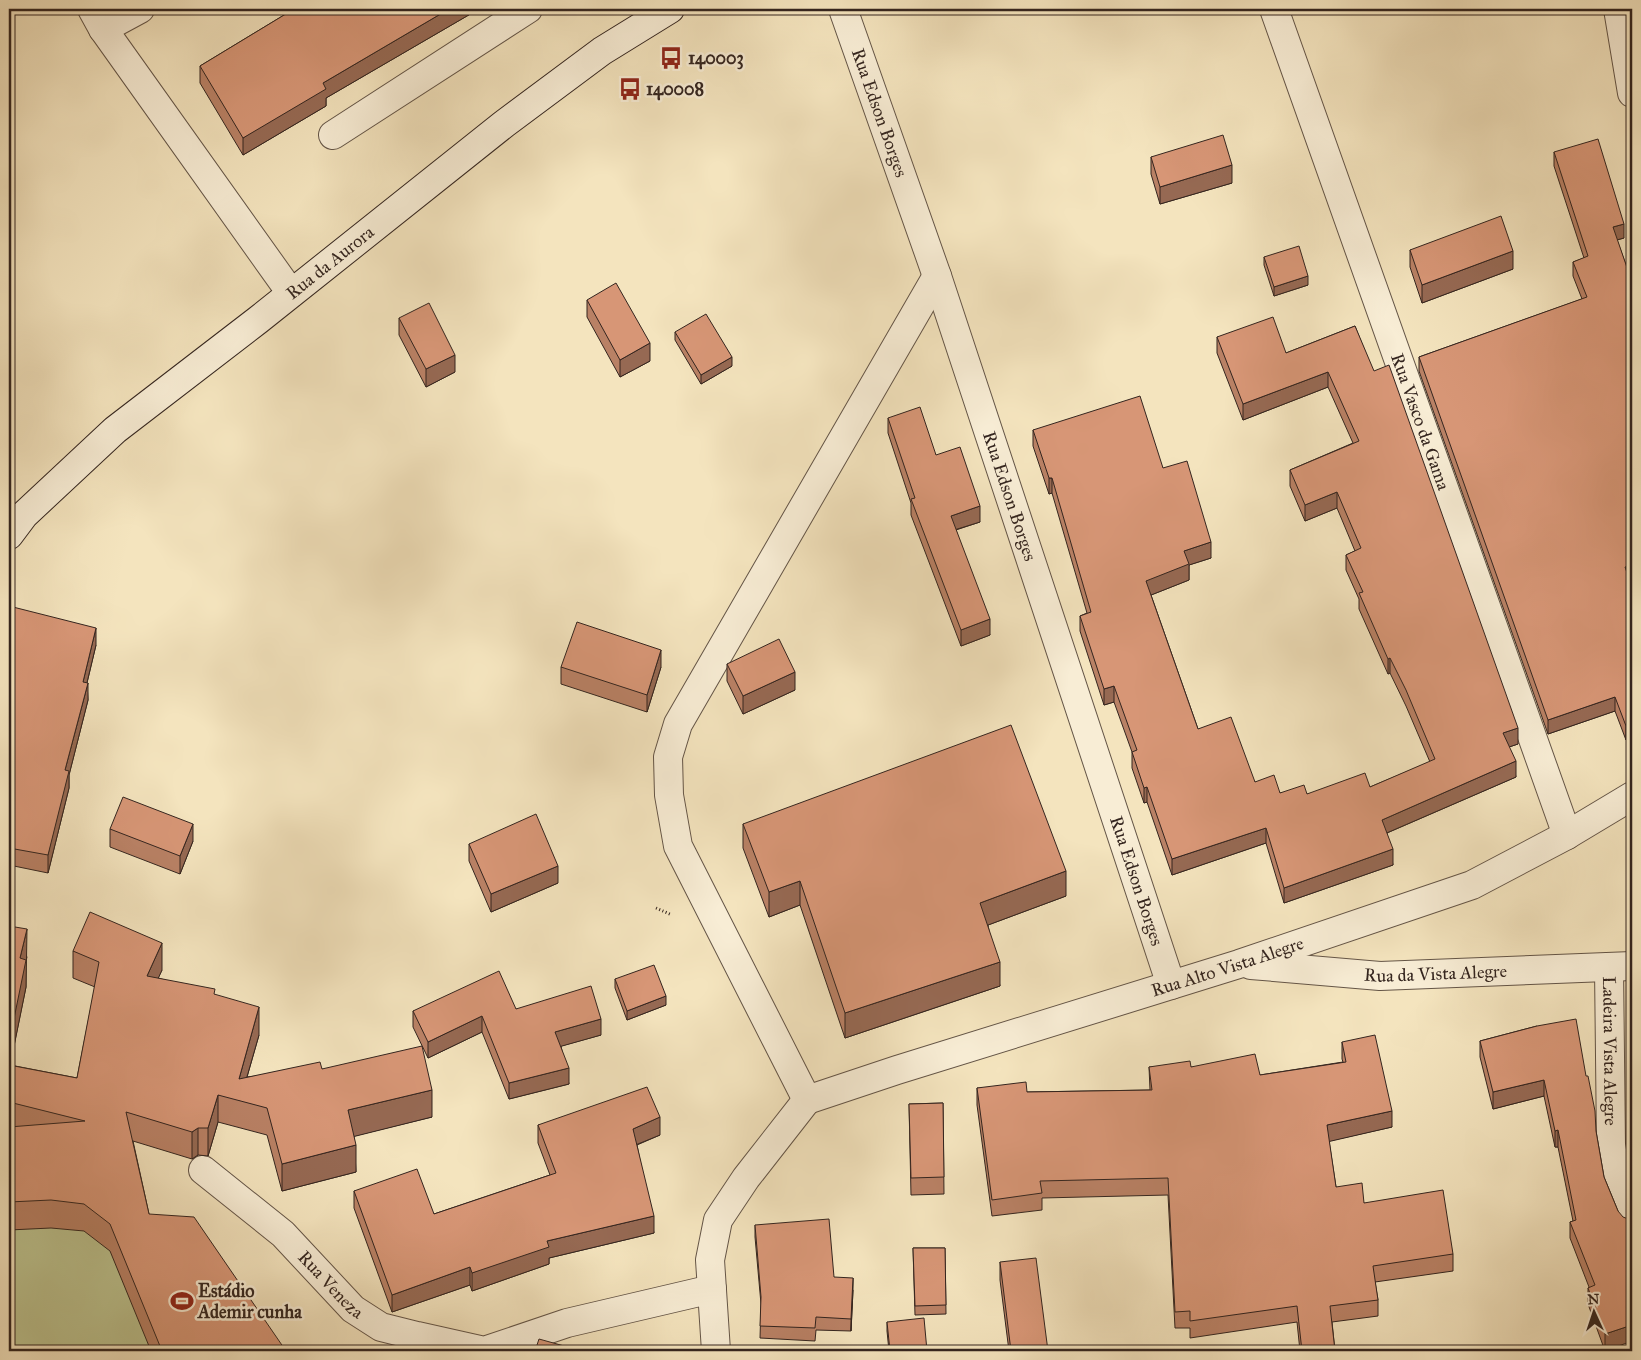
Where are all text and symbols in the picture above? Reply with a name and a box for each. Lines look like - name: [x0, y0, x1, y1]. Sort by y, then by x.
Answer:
- bus stop icon: 140003: [658, 45, 684, 71]
- street label: Rua Edson Borges: [847, 45, 912, 180]
- place label: 140003: [688, 47, 744, 70]
- bus stop icon: 140008: [617, 76, 643, 102]
- place label: 140008: [646, 78, 704, 101]
- street label: Rua da Aurora: [282, 221, 379, 304]
- street label: Rua Vasco da Gama: [1386, 350, 1455, 494]
- street label: Rua Edson Borges: [978, 429, 1041, 564]
- street label: Rua Edson Borges: [1105, 813, 1168, 949]
- street label: Rua Alto Vista Alegre: [1148, 932, 1307, 1002]
- street label: Rua da Vista Alegre: [1363, 960, 1507, 987]
- street label: Ladeira Vista Alegre: [1598, 976, 1622, 1126]
- street label: Rua Veneza: [293, 1246, 367, 1324]
- place label: Estádio Ademir cunha: [197, 1280, 302, 1323]
- sports icon: Estádio Ademir cunha: [169, 1288, 195, 1314]
- north arrow: [1568, 1288, 1618, 1338]
- text: N: [1587, 1291, 1600, 1308]

